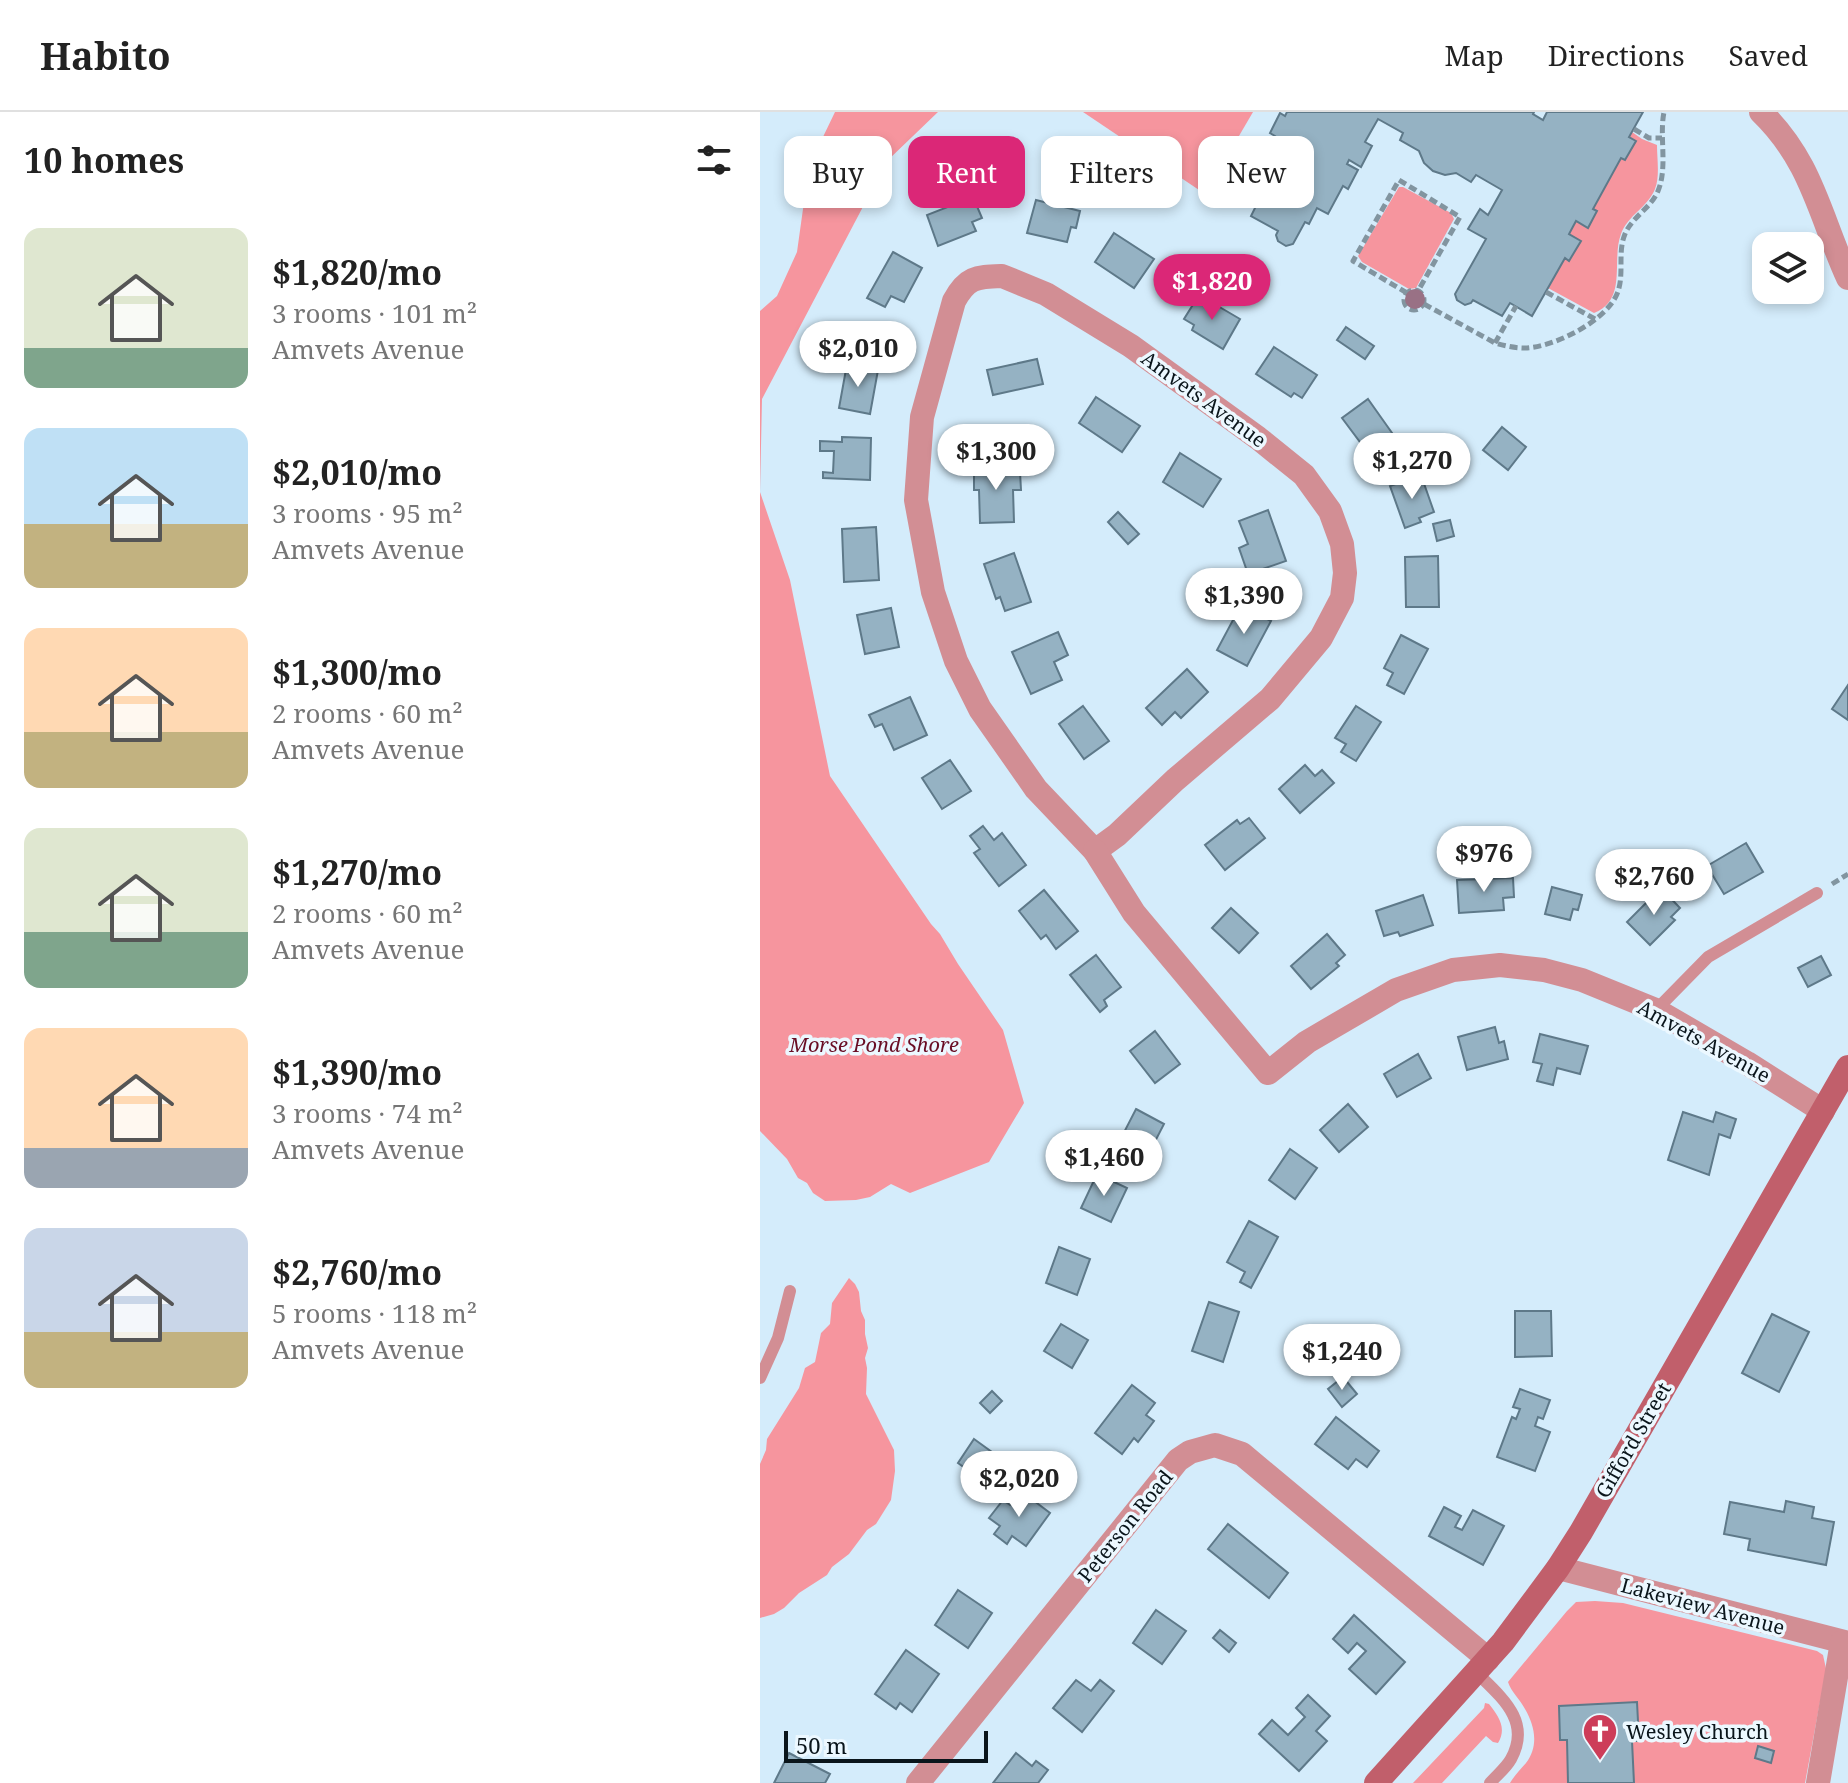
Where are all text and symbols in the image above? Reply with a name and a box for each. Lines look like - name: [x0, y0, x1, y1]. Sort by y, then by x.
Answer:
- text: Habito: [40, 29, 171, 81]
- text: Map: [1444, 36, 1504, 74]
- text: Directions: [1548, 36, 1685, 74]
- text: Saved: [1729, 36, 1808, 74]
- chip: Buy: [784, 136, 892, 208]
- chip: Rent: [908, 136, 1025, 208]
- chip: Filters: [1041, 136, 1182, 208]
- chip: New: [1198, 136, 1314, 208]
- text: 10 homes: [24, 137, 184, 183]
- icon: filters: [692, 138, 736, 182]
- map controls: [1752, 232, 1824, 304]
- button: layers: [1752, 232, 1824, 304]
- text: $1,820/mo: [272, 249, 442, 295]
- pin: $1,820: [1147, 254, 1277, 322]
- icon: home: [88, 260, 184, 356]
- text: $1,820: [1171, 262, 1253, 298]
- text: 3 rooms · 101 m²: [272, 295, 477, 331]
- pin: $2,010: [793, 321, 923, 389]
- text: $2,010: [817, 329, 899, 365]
- text: Amvets Avenue: [272, 331, 464, 367]
- street label: Amvets Avenue: [1136, 345, 1272, 453]
- pin: $1,300: [931, 424, 1061, 492]
- text: $1,300: [955, 432, 1037, 468]
- pin: $1,270: [1347, 433, 1477, 501]
- text: $1,270: [1371, 441, 1453, 477]
- text: $2,010/mo: [272, 449, 442, 495]
- icon: home: [88, 460, 184, 556]
- text: 3 rooms · 95 m²: [272, 495, 463, 531]
- text: Amvets Avenue: [272, 531, 464, 567]
- pin: $1,390: [1179, 568, 1309, 636]
- text: $1,390: [1203, 576, 1285, 612]
- text: $1,300/mo: [272, 649, 442, 695]
- icon: home: [88, 660, 184, 756]
- text: 2 rooms · 60 m²: [272, 695, 463, 731]
- text: Amvets Avenue: [272, 731, 464, 767]
- pin: $976: [1437, 826, 1531, 894]
- text: $976: [1455, 834, 1513, 870]
- text: $1,270/mo: [272, 849, 442, 895]
- pin: $2,760: [1589, 849, 1719, 917]
- text: $2,760: [1613, 857, 1695, 893]
- icon: home: [88, 860, 184, 956]
- text: 2 rooms · 60 m²: [272, 895, 463, 931]
- text: Amvets Avenue: [272, 931, 464, 967]
- street label: Amvets Avenue: [1633, 993, 1775, 1089]
- park label: Morse Pond Shore: [788, 1031, 959, 1058]
- text: $1,390/mo: [272, 1049, 442, 1095]
- icon: home: [88, 1060, 184, 1156]
- text: 3 rooms · 74 m²: [272, 1095, 463, 1131]
- pin: $1,460: [1039, 1130, 1169, 1198]
- text: Amvets Avenue: [272, 1131, 464, 1167]
- text: $1,460: [1063, 1138, 1145, 1174]
- text: $2,760/mo: [272, 1249, 442, 1295]
- icon: home: [88, 1260, 184, 1356]
- text: 5 rooms · 118 m²: [272, 1295, 477, 1331]
- pin: $1,240: [1277, 1324, 1407, 1392]
- text: Amvets Avenue: [272, 1331, 464, 1367]
- text: $1,240: [1301, 1332, 1383, 1368]
- street label: Gifford Street: [1589, 1377, 1677, 1503]
- pin: $2,020: [954, 1451, 1084, 1519]
- text: $2,020: [978, 1459, 1060, 1495]
- street label: Peterson Road: [1071, 1464, 1179, 1588]
- street label: Lakeview Avenue: [1618, 1571, 1788, 1641]
- church icon: Wesley Church: [1581, 1712, 1619, 1762]
- place label: Wesley Church: [1626, 1718, 1769, 1745]
- scale bar: [784, 1727, 988, 1763]
- text: 50 m: [796, 1730, 847, 1760]

